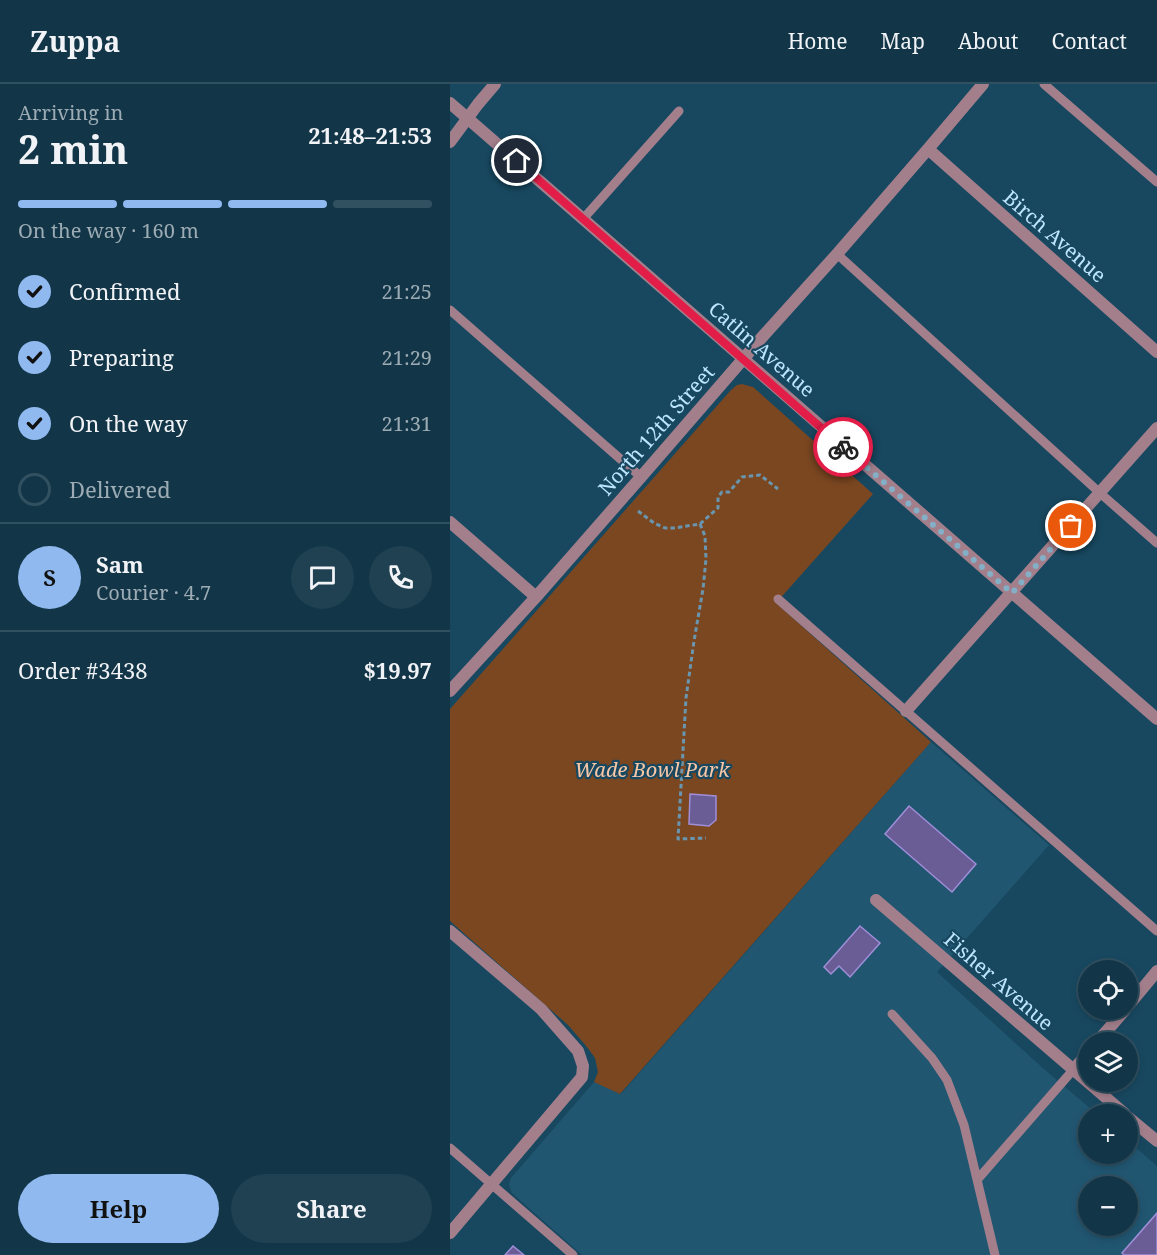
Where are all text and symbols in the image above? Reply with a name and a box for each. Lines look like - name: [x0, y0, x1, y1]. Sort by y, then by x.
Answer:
- text: Zuppa: [30, 22, 120, 60]
- text: Home: [788, 27, 848, 55]
- text: Map: [881, 27, 925, 55]
- text: About: [958, 27, 1019, 55]
- text: Contact: [1052, 27, 1127, 55]
- text: Arriving in: [18, 99, 123, 126]
- text: 21:48–21:53: [308, 120, 432, 150]
- text: 2 min: [18, 122, 128, 175]
- pin: [491, 135, 542, 186]
- icon: home: [500, 144, 533, 177]
- street label: Birch Avenue: [998, 184, 1112, 288]
- text: On the way · 160 m: [18, 217, 199, 244]
- icon: check: [18, 275, 51, 308]
- text: Confirmed: [69, 276, 180, 306]
- text: 21:25: [382, 278, 432, 305]
- street label: Catlin Avenue: [703, 295, 821, 403]
- icon: check: [18, 341, 51, 374]
- text: Preparing: [69, 342, 174, 372]
- text: 21:29: [382, 344, 432, 371]
- street label: North 12th Street: [592, 359, 720, 501]
- icon: check: [18, 407, 51, 440]
- text: On the way: [69, 408, 188, 438]
- text: 21:31: [382, 410, 432, 437]
- courier: [813, 417, 873, 477]
- icon: bike: [827, 431, 860, 464]
- text: Delivered: [69, 474, 171, 504]
- pin: [1045, 500, 1096, 551]
- icon: bag: [1054, 509, 1087, 542]
- button: chat: [291, 546, 354, 609]
- button: phone: [369, 546, 432, 609]
- text: Sam: [96, 549, 144, 579]
- text: S: [43, 562, 56, 592]
- text: Courier · 4.7: [96, 579, 211, 606]
- text: Order #3438: [18, 655, 148, 685]
- text: $19.97: [363, 655, 432, 685]
- park label: Wade Bowl Park: [574, 756, 730, 783]
- street label: Fisher Avenue: [939, 926, 1059, 1036]
- map controls: [1078, 960, 1138, 1236]
- button: locate: [1078, 960, 1138, 1020]
- button: layers: [1078, 1032, 1138, 1092]
- button: +: [1078, 1104, 1138, 1164]
- button: Help: [18, 1174, 219, 1243]
- button: Share: [231, 1174, 432, 1243]
- button: −: [1078, 1176, 1138, 1236]

